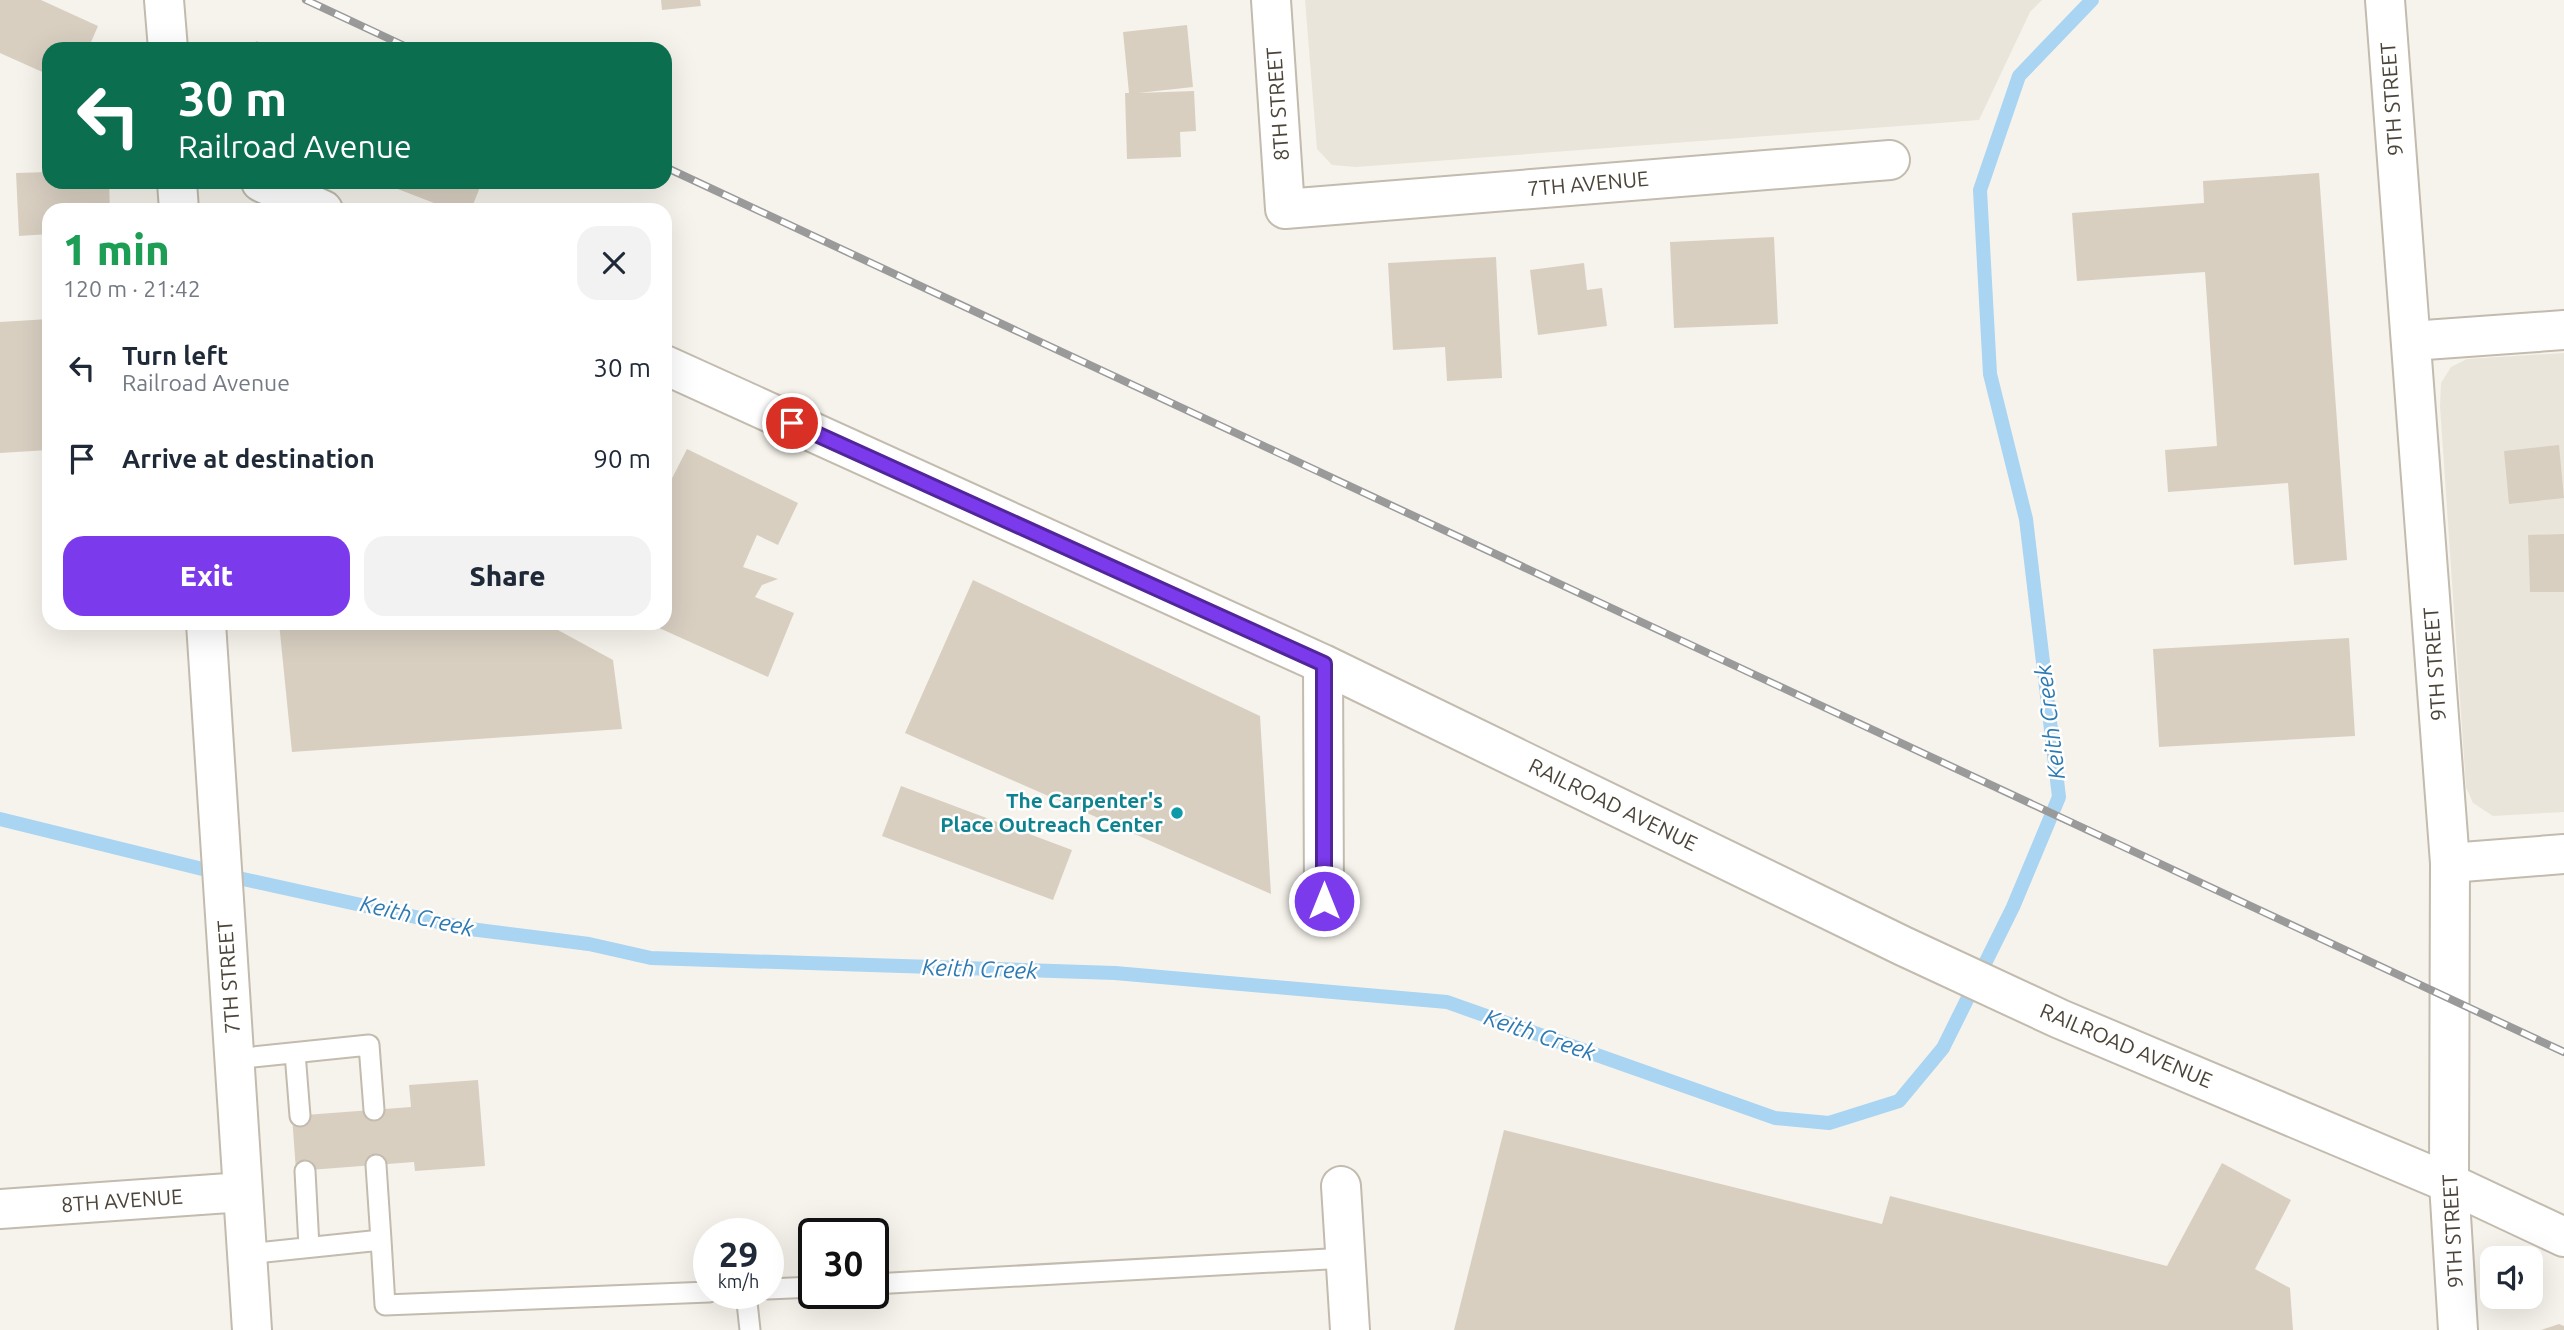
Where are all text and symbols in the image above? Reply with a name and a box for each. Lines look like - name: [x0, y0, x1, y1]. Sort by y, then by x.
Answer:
- street label: 9TH STREET: [2375, 41, 2407, 157]
- street label: 8TH STREET: [1261, 46, 1293, 162]
- icon: left: [63, 70, 154, 161]
- text: 30 m: [178, 70, 287, 125]
- text: Railroad Avenue: [178, 128, 412, 164]
- street label: 7TH AVENUE: [1526, 166, 1650, 200]
- text: 1 min: [63, 226, 170, 273]
- button: close: [577, 226, 651, 300]
- text: 120 m · 21:42: [63, 276, 201, 301]
- text: Turn left: [122, 341, 228, 370]
- icon: left: [63, 349, 101, 387]
- text: 30 m: [593, 353, 651, 382]
- text: Railroad Avenue: [122, 370, 290, 395]
- pin: [762, 393, 822, 453]
- icon: arrive: [773, 404, 811, 442]
- icon: arrive: [63, 440, 101, 478]
- text: Arrive at destination: [122, 444, 375, 473]
- text: 90 m: [593, 444, 651, 473]
- button: Exit: [63, 536, 350, 616]
- button: Share: [364, 536, 651, 616]
- street label: 9TH STREET: [2418, 606, 2450, 722]
- water label: Keith Creek: [2030, 663, 2069, 781]
- street label: RAILROAD AVENUE: [1525, 753, 1702, 855]
- place label: The Carpenter's Place Outreach Center: [940, 788, 1163, 836]
- marker: The Carpenter's Place Outreach Center: [1169, 805, 1185, 821]
- position arrow: [1287, 864, 1361, 938]
- water label: Keith Creek: [358, 890, 477, 941]
- street label: 7TH STREET: [212, 919, 244, 1035]
- water label: Keith Creek: [922, 954, 1039, 983]
- street label: RAILROAD AVENUE: [2037, 998, 2216, 1092]
- water label: Keith Creek: [1481, 1004, 1599, 1065]
- street label: 9TH STREET: [2437, 1173, 2467, 1289]
- street label: 8TH AVENUE: [60, 1184, 184, 1216]
- speed limit sign: 30: [798, 1218, 889, 1309]
- text: 29: [719, 1234, 758, 1274]
- map controls: [2480, 1246, 2543, 1309]
- button: sound: [2480, 1246, 2543, 1309]
- text: km/h: [718, 1271, 759, 1291]

